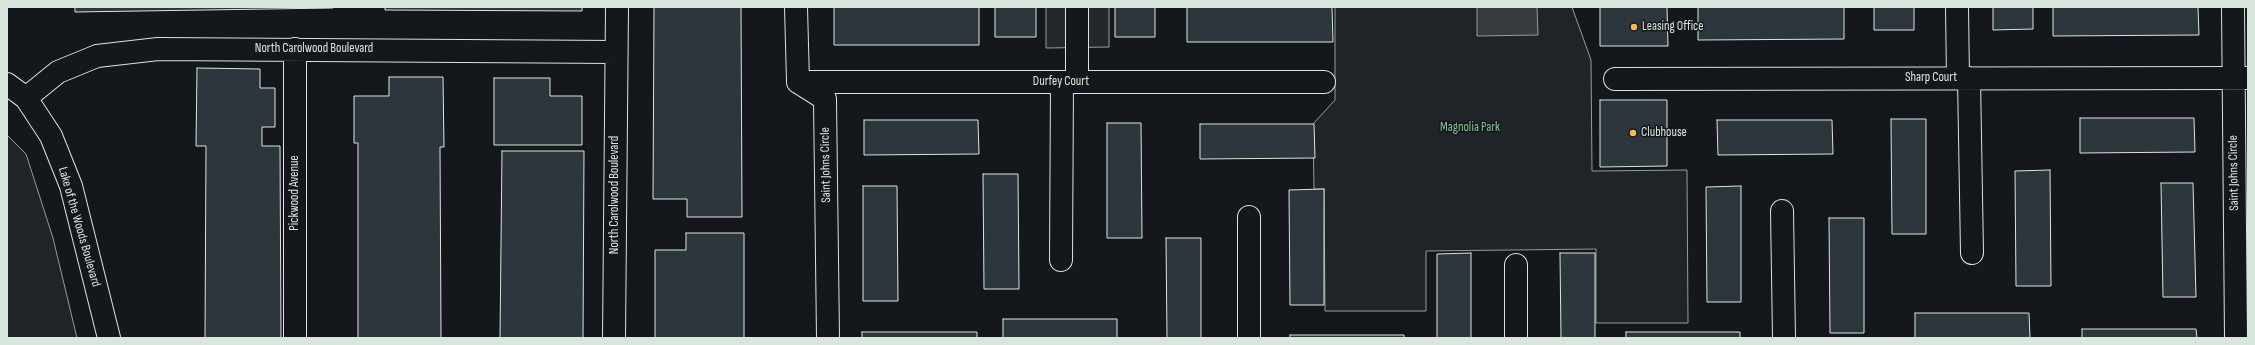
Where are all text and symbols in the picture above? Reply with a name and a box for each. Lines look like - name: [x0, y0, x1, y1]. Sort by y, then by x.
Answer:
- place label: Leasing Office: [1642, 19, 1703, 35]
- marker: Leasing Office: [1629, 22, 1639, 32]
- street label: North Carolwood Boulevard: [255, 41, 373, 57]
- street label: Sharp Court: [1905, 70, 1957, 86]
- street label: Durfey Court: [1033, 74, 1089, 90]
- park label: Magnolia Park: [1440, 120, 1500, 136]
- place label: Clubhouse: [1641, 125, 1687, 141]
- street label: Saint Johns Circle: [818, 127, 834, 203]
- marker: Clubhouse: [1628, 128, 1638, 138]
- street label: Saint Johns Circle: [2226, 135, 2242, 211]
- street label: North Carolwood Boulevard: [607, 136, 623, 254]
- street label: Pickwood Avenue: [287, 155, 303, 231]
- street label: Lake of the Woods Boulevard: [54, 165, 104, 289]

